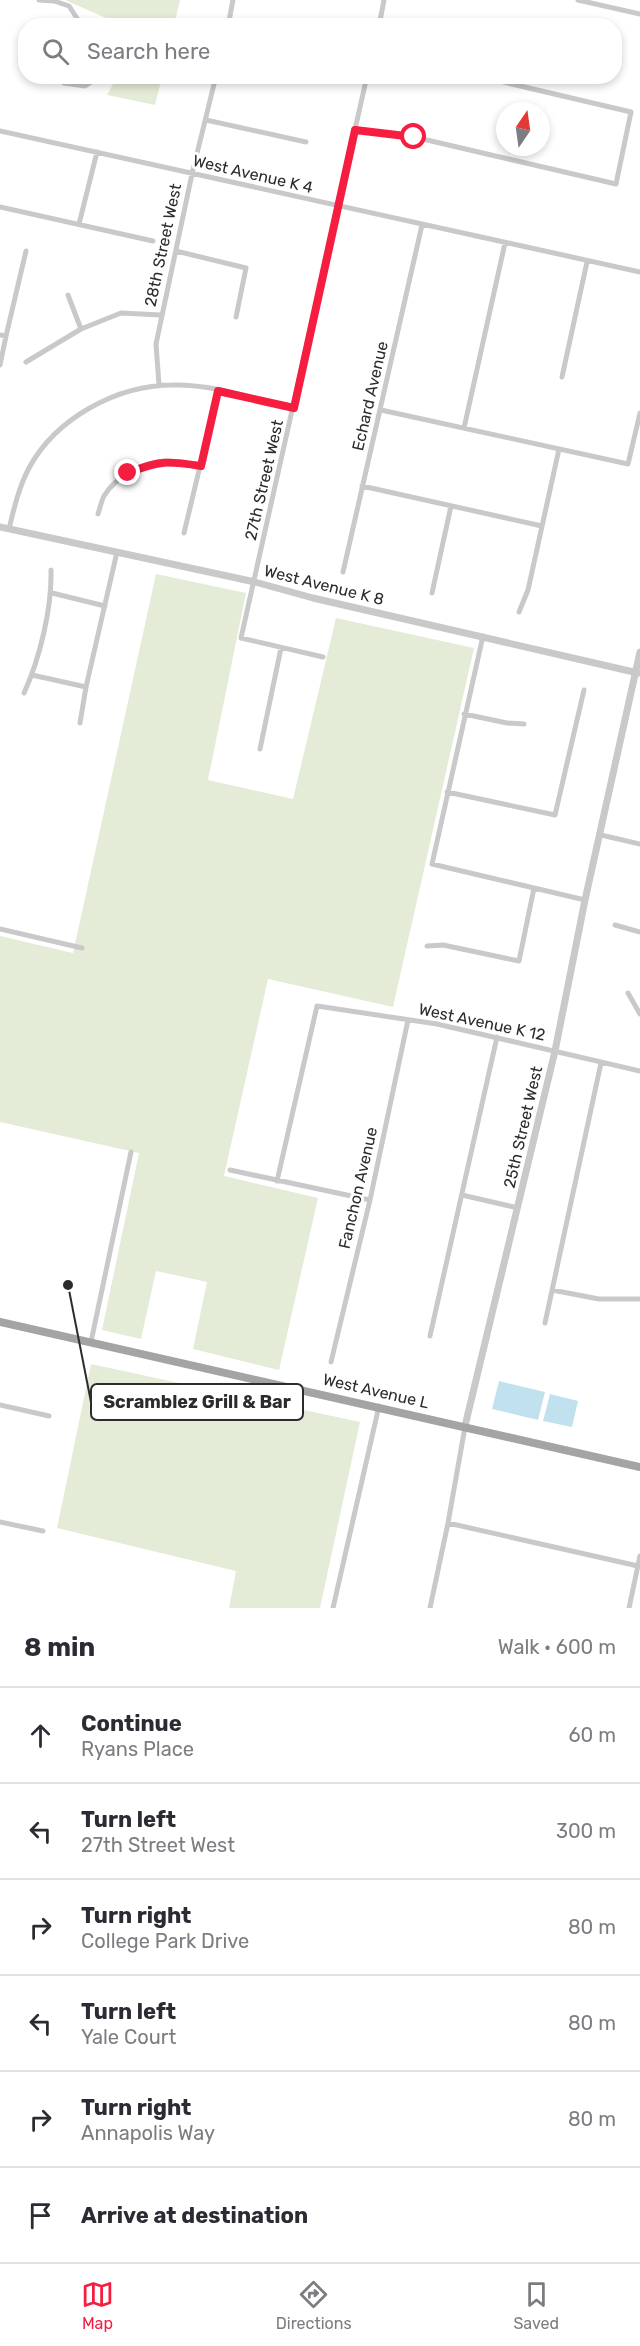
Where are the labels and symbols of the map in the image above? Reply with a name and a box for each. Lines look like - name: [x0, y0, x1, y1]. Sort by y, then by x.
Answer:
- north arrow: [496, 102, 550, 156]
- route start: [400, 123, 426, 149]
- street label: West Avenue K 4: [191, 151, 315, 197]
- street label: 28th Street West: [141, 182, 185, 308]
- street label: Echard Avenue: [348, 339, 392, 453]
- street label: 27th Street West: [241, 418, 287, 542]
- route end: [114, 459, 140, 485]
- street label: West Avenue K 8: [262, 561, 386, 609]
- street label: West Avenue K 12: [417, 999, 547, 1045]
- street label: 25th Street West: [500, 1064, 546, 1190]
- street label: Fanchon Avenue: [335, 1125, 381, 1251]
- street label: West Avenue L: [321, 1370, 431, 1412]
- callout: Scramblez Grill & Bar: [91, 1384, 303, 1420]
- text: Scramblez Grill & Bar: [103, 1391, 291, 1413]

